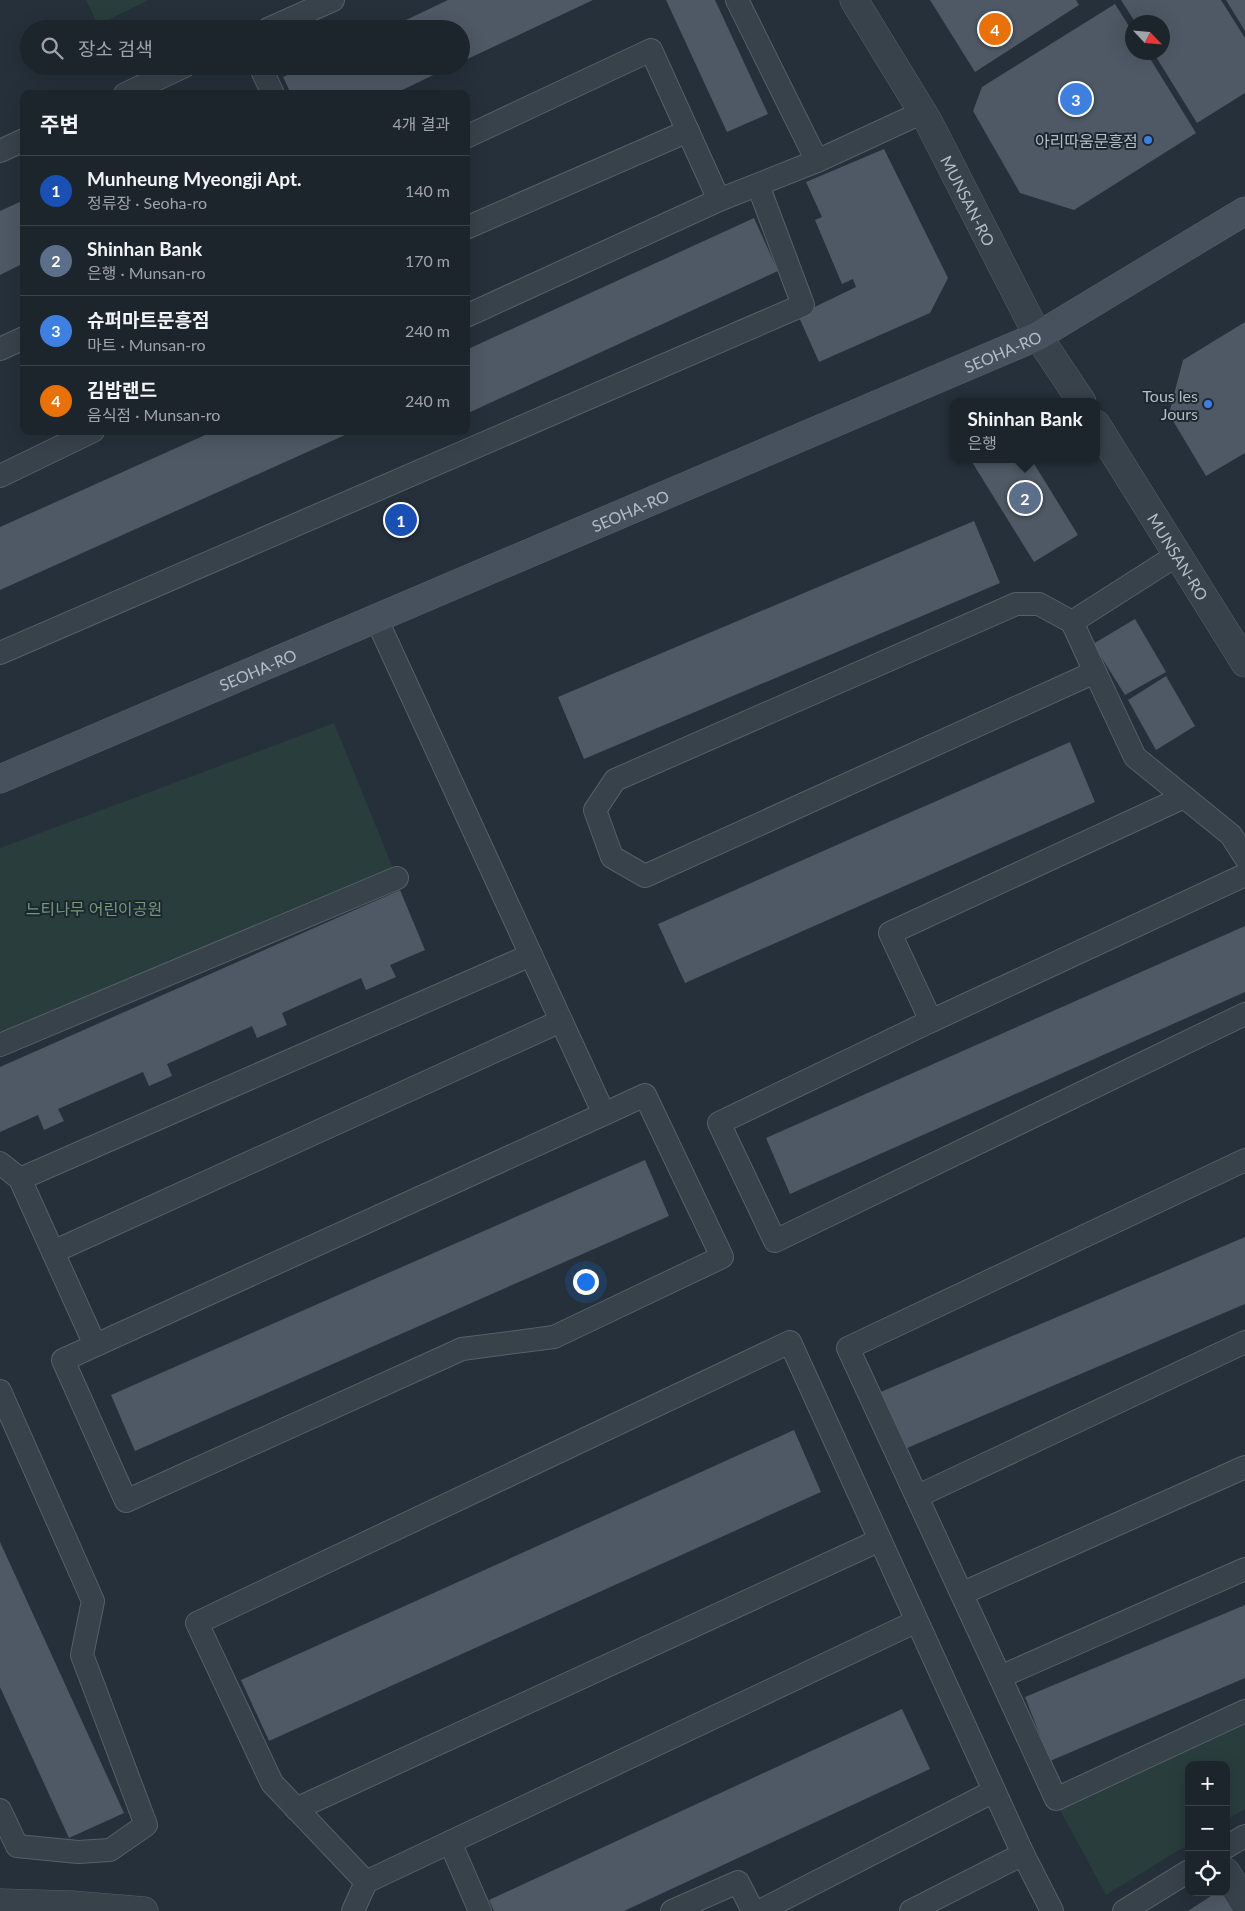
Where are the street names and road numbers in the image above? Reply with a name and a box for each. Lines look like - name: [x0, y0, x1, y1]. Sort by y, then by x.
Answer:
- street label: MUNSAN-RO: [938, 152, 1000, 249]
- street label: SEOHA-RO: [961, 326, 1044, 376]
- street label: SEOHA-RO: [588, 485, 672, 535]
- street label: MUNSAN-RO: [1144, 509, 1213, 604]
- street label: SEOHA-RO: [216, 644, 299, 694]

